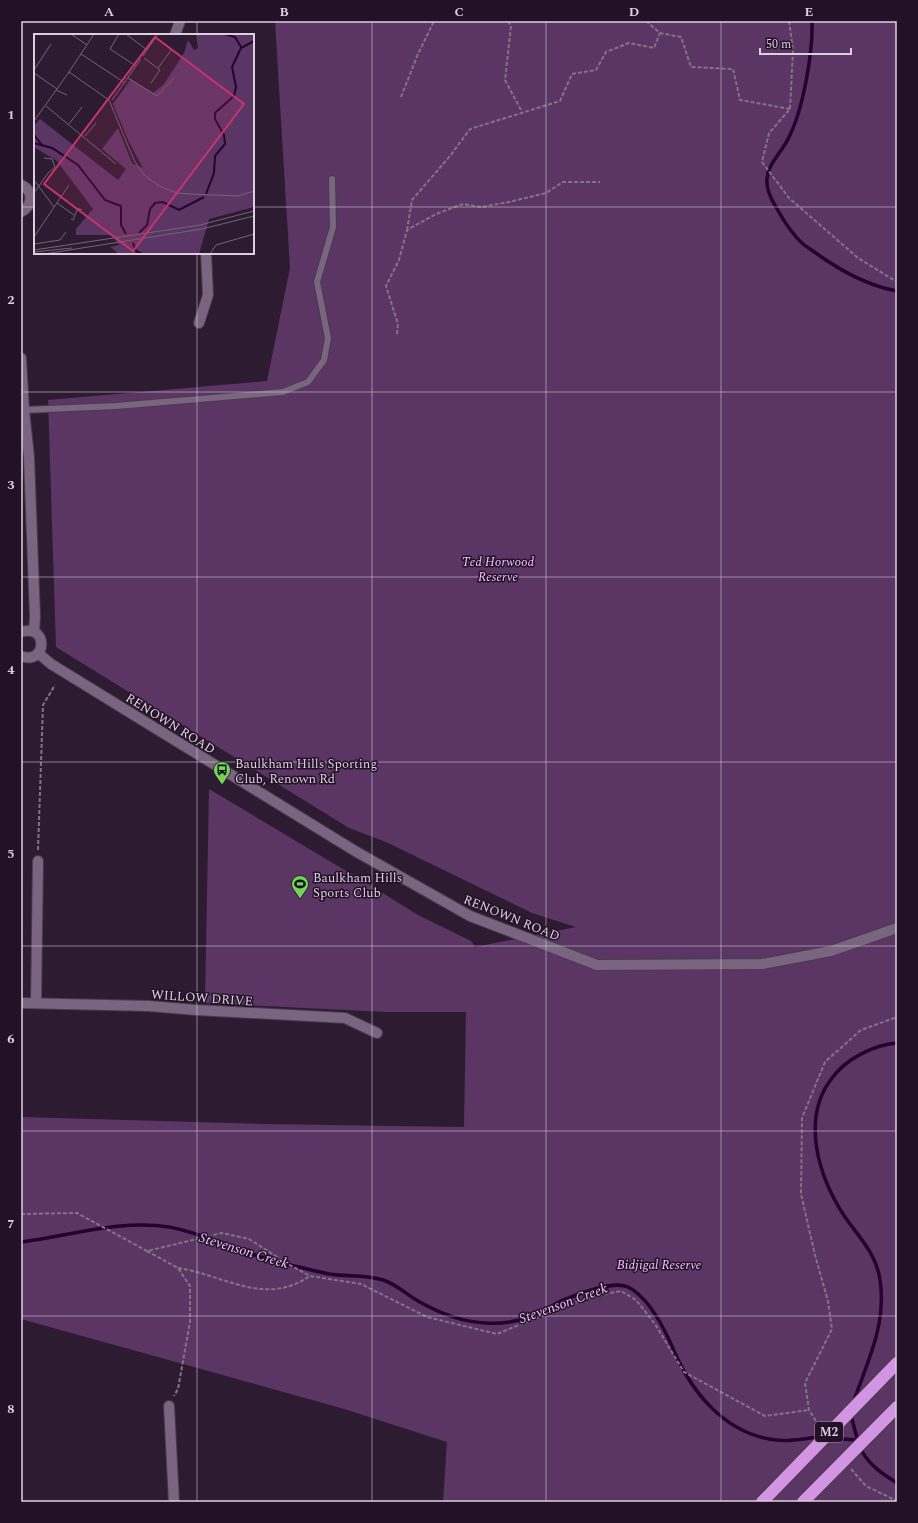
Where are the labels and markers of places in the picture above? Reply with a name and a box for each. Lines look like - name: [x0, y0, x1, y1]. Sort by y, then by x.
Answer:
- place label: Baulkham Hills Sporting Club, Renown Rd: [235, 754, 377, 789]
- bus stop icon: Baulkham Hills Sporting Club, Renown Rd: [212, 760, 232, 785]
- place label: Baulkham Hills Sports Club: [313, 868, 402, 903]
- sports icon: Baulkham Hills Sports Club: [290, 874, 310, 899]

